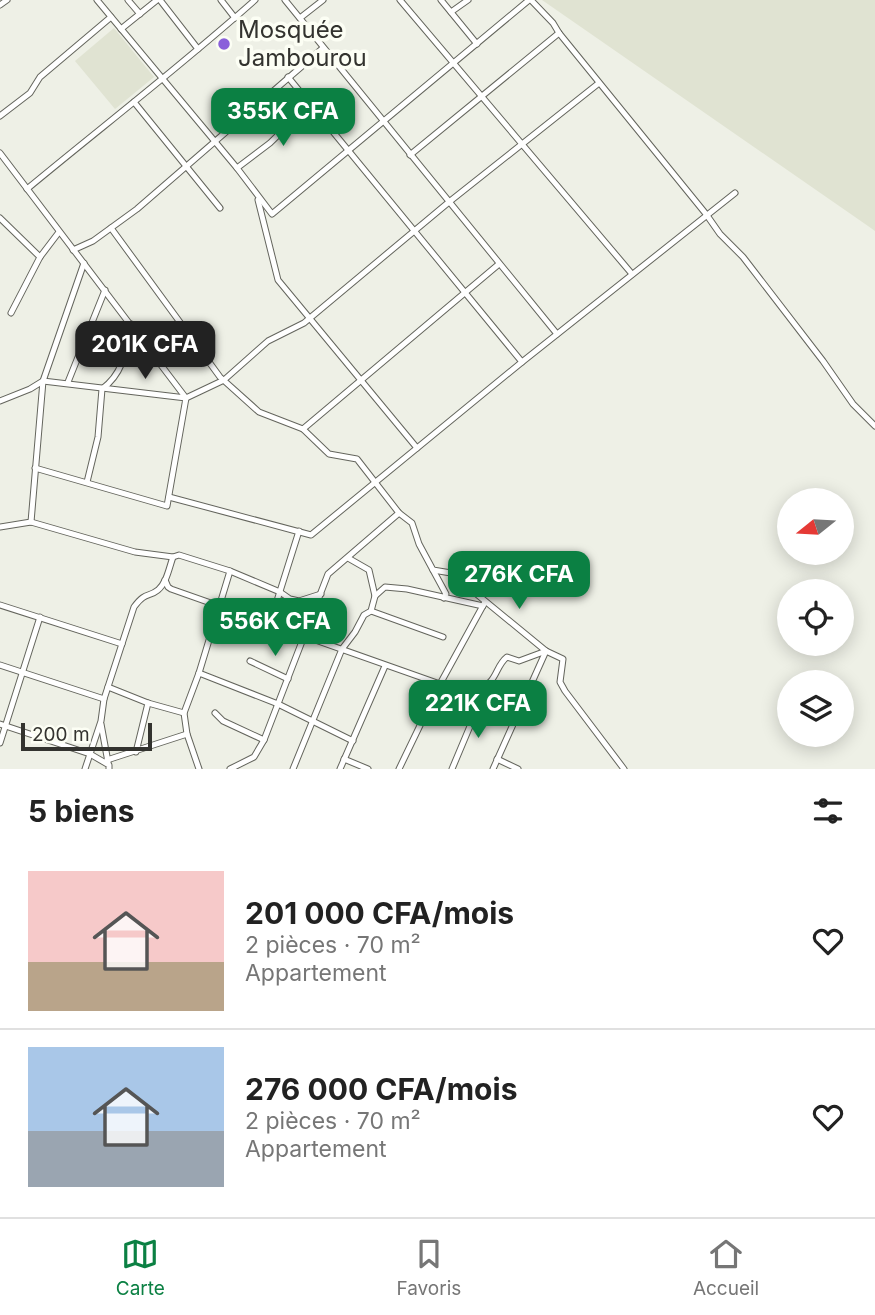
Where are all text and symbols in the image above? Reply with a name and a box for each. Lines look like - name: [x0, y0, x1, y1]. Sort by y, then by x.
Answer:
- place label: Mosquée Jambourou: [238, 15, 367, 72]
- marker: Mosquée Jambourou: [216, 36, 232, 52]
- pin: 355K CFA: [211, 88, 355, 148]
- text: 355K CFA: [227, 97, 339, 125]
- pin: 201K CFA: [73, 322, 217, 381]
- text: 201K CFA: [91, 330, 199, 358]
- north arrow: [777, 488, 854, 565]
- map controls: [777, 488, 854, 747]
- pin: 276K CFA: [447, 552, 591, 611]
- text: 276K CFA: [464, 560, 574, 588]
- button: locate: [777, 579, 854, 656]
- pin: 556K CFA: [203, 598, 347, 658]
- text: 556K CFA: [219, 607, 331, 635]
- button: layers: [777, 670, 854, 747]
- pin: 221K CFA: [406, 680, 550, 740]
- text: 221K CFA: [425, 689, 531, 717]
- scale bar: [21, 720, 152, 752]
- text: 200 m: [32, 723, 90, 746]
- icon: filters: [809, 792, 847, 830]
- text: 5 biens: [28, 793, 135, 829]
- text: 201 000 CFA/mois: [245, 895, 514, 931]
- icon: home: [84, 899, 168, 983]
- icon: heart: [809, 922, 847, 960]
- text: 2 pièces · 70 m²: [245, 931, 421, 959]
- text: Appartement: [245, 959, 387, 987]
- text: 276 000 CFA/mois: [245, 1071, 517, 1107]
- icon: home: [84, 1075, 168, 1159]
- icon: heart: [809, 1098, 847, 1136]
- text: 2 pièces · 70 m²: [245, 1107, 421, 1135]
- text: Appartement: [245, 1135, 387, 1163]
- tab: Carte: [116, 1235, 165, 1300]
- tab: Favoris: [396, 1235, 461, 1300]
- tab: Accueil: [693, 1235, 759, 1300]

